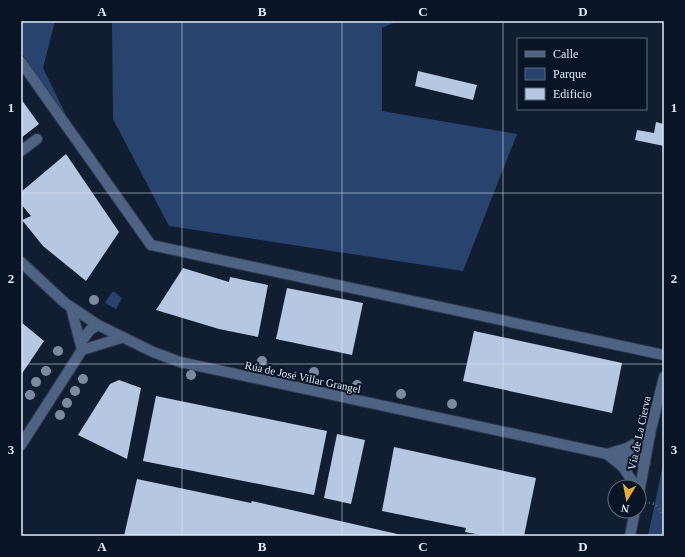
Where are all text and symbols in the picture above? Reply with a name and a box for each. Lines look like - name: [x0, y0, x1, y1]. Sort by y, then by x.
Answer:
- text: A: [97, 4, 107, 19]
- text: B: [258, 4, 267, 19]
- text: C: [418, 4, 428, 19]
- text: D: [578, 4, 588, 19]
- legend: [517, 38, 647, 110]
- text: Calle: [553, 47, 578, 61]
- text: Parque: [553, 67, 586, 81]
- text: Edificio: [553, 87, 592, 101]
- text: 1: [8, 100, 14, 115]
- text: 1: [671, 100, 677, 115]
- text: 2: [8, 271, 14, 286]
- text: 2: [671, 271, 677, 286]
- street label: Rúa de José Villar Grangel: [244, 359, 362, 395]
- street label: Vía de La Cierva: [625, 395, 653, 471]
- text: 3: [8, 442, 15, 457]
- text: 3: [671, 442, 678, 457]
- north arrow: [607, 479, 647, 519]
- text: N: [620, 502, 630, 515]
- text: A: [97, 539, 107, 554]
- text: B: [258, 539, 267, 554]
- text: C: [418, 539, 428, 554]
- text: D: [578, 539, 588, 554]

